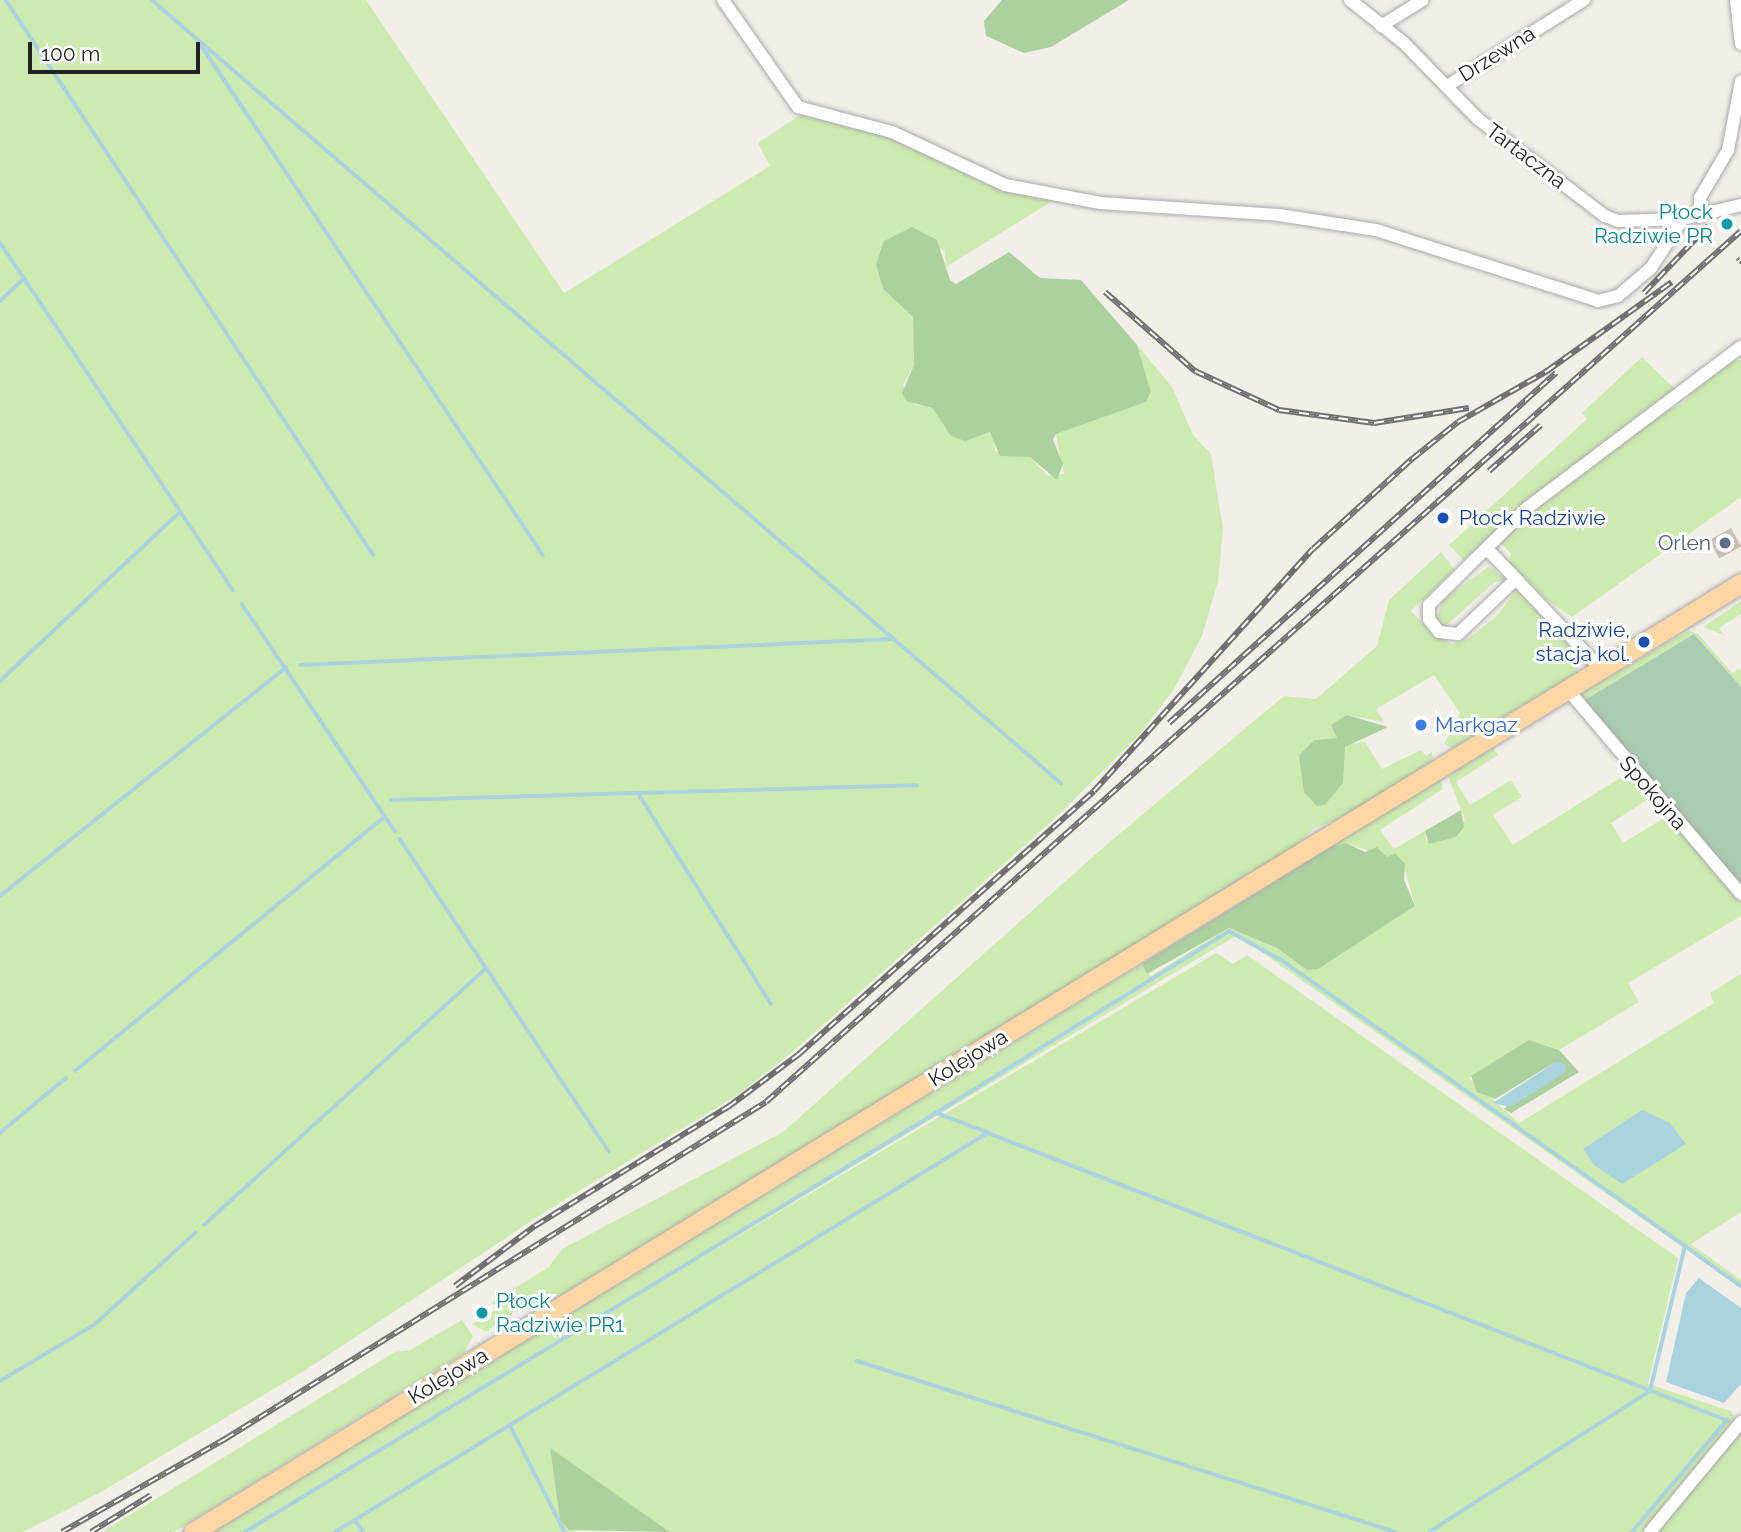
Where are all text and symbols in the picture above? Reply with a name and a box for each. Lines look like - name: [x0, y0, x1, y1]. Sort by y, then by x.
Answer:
- street label: Drzewna: [1454, 21, 1540, 87]
- scale bar: [32, 28, 203, 72]
- text: 100 m: [41, 41, 100, 66]
- street label: Tartaczna: [1481, 118, 1571, 194]
- place label: Płock Radziwie PR: [1594, 199, 1713, 249]
- marker: Płock Radziwie PR: [1719, 216, 1735, 232]
- place label: Płock Radziwie: [1459, 505, 1606, 531]
- marker: Płock Radziwie: [1433, 508, 1453, 528]
- place label: Orlen: [1658, 530, 1711, 556]
- marker: Orlen: [1717, 535, 1733, 551]
- place label: Radziwie, stacja kol.: [1536, 617, 1630, 667]
- marker: Radziwie, stacja kol.: [1636, 634, 1652, 650]
- place label: Markgaz: [1435, 712, 1517, 738]
- marker: Markgaz: [1413, 717, 1429, 733]
- street label: Spokojna: [1614, 751, 1692, 835]
- street label: Kolejowa: [924, 1024, 1012, 1092]
- place label: Płock Radziwie PR1: [496, 1288, 624, 1338]
- marker: Płock Radziwie PR1: [474, 1305, 490, 1321]
- street label: Kolejowa: [404, 1342, 492, 1410]

